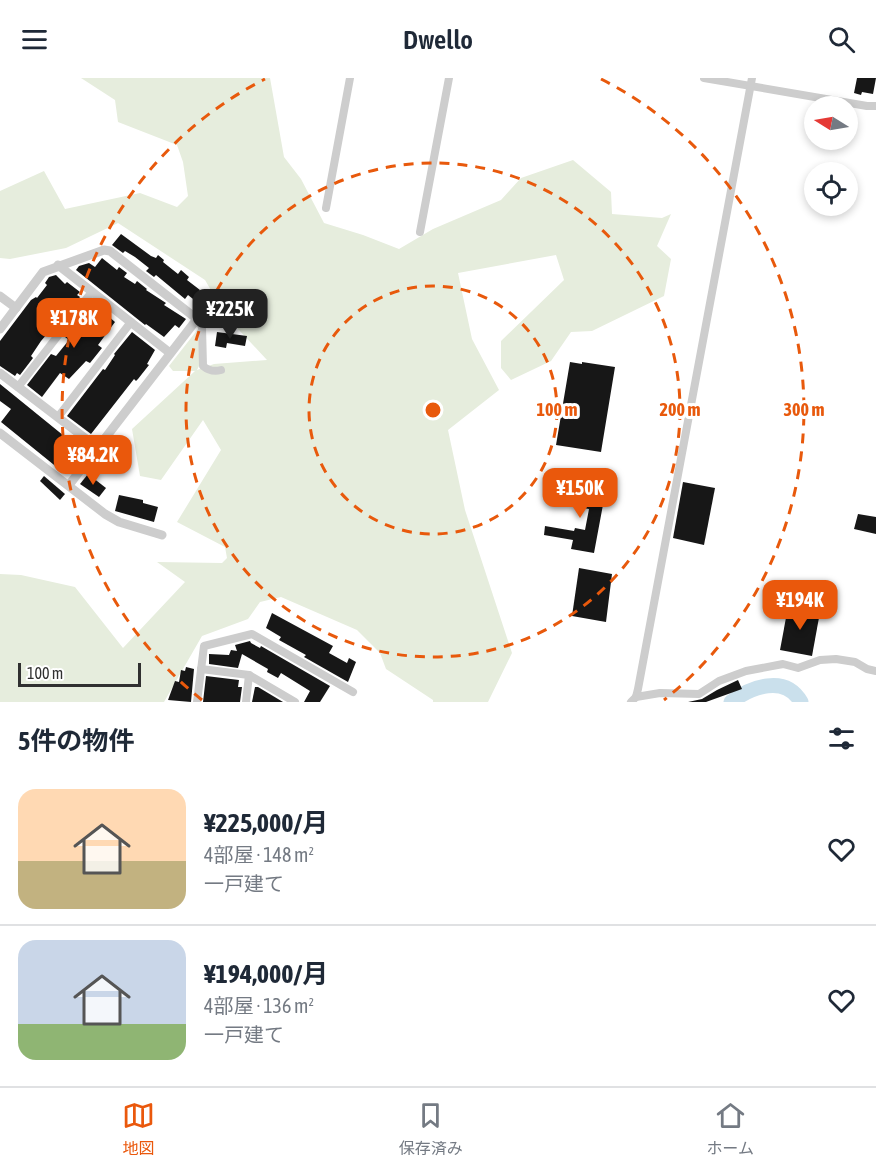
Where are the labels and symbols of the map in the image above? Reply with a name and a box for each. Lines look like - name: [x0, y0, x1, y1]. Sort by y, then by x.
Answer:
- north arrow: [804, 96, 858, 150]
- pin: ¥225K: [188, 289, 272, 340]
- pin: ¥178K: [32, 298, 116, 349]
- text: 100 m: [537, 399, 577, 420]
- text: 200 m: [660, 399, 700, 420]
- text: 300 m: [784, 399, 824, 420]
- centre of rings: [423, 400, 443, 420]
- pin: ¥84.2K: [44, 435, 142, 486]
- pin: ¥150K: [538, 468, 622, 519]
- pin: ¥194K: [758, 580, 842, 631]
- scale bar: [18, 660, 141, 688]

